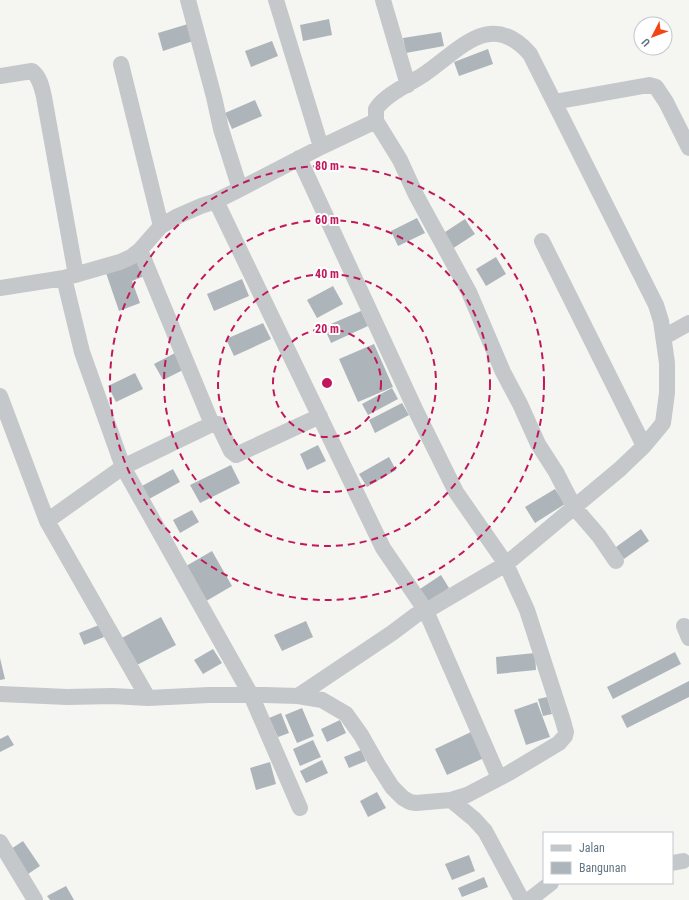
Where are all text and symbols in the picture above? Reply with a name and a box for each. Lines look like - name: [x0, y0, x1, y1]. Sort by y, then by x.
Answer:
- north arrow: [633, 16, 673, 56]
- text: U: [639, 36, 653, 49]
- text: 80 m: [315, 159, 339, 173]
- text: 60 m: [315, 213, 339, 227]
- text: 40 m: [315, 267, 339, 281]
- text: 20 m: [315, 322, 339, 336]
- centre of rings: [320, 376, 334, 390]
- legend: [543, 832, 673, 884]
- text: Jalan: [579, 841, 605, 855]
- text: Bangunan: [579, 861, 626, 875]

